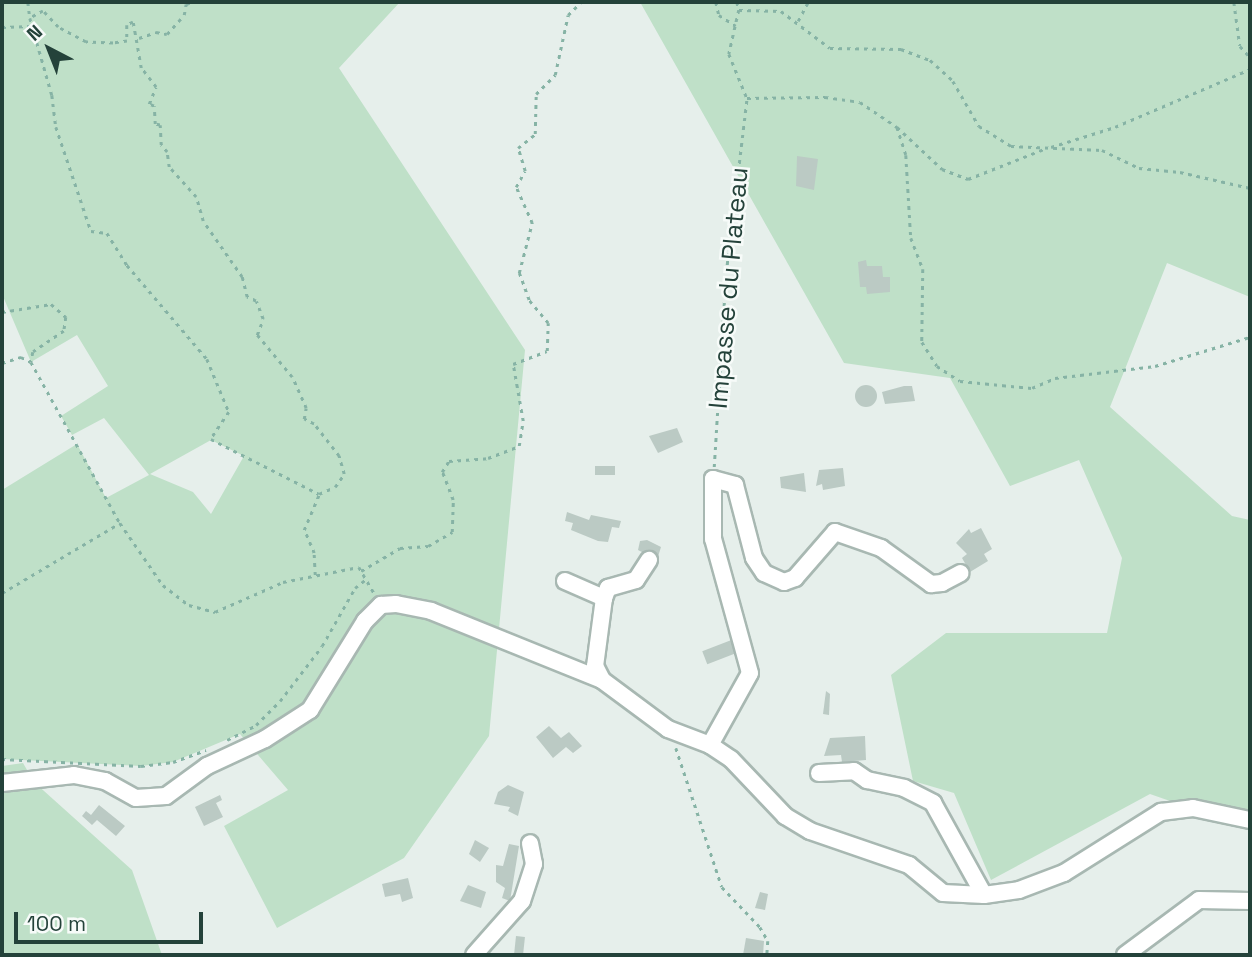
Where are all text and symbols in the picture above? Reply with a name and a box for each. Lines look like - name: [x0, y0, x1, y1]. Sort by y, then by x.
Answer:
- north arrow: [14, 14, 84, 84]
- text: N: [22, 19, 48, 47]
- street label: Impasse du Plateau: [703, 166, 755, 410]
- scale bar: [18, 898, 206, 942]
- text: 100 m: [27, 910, 86, 937]

